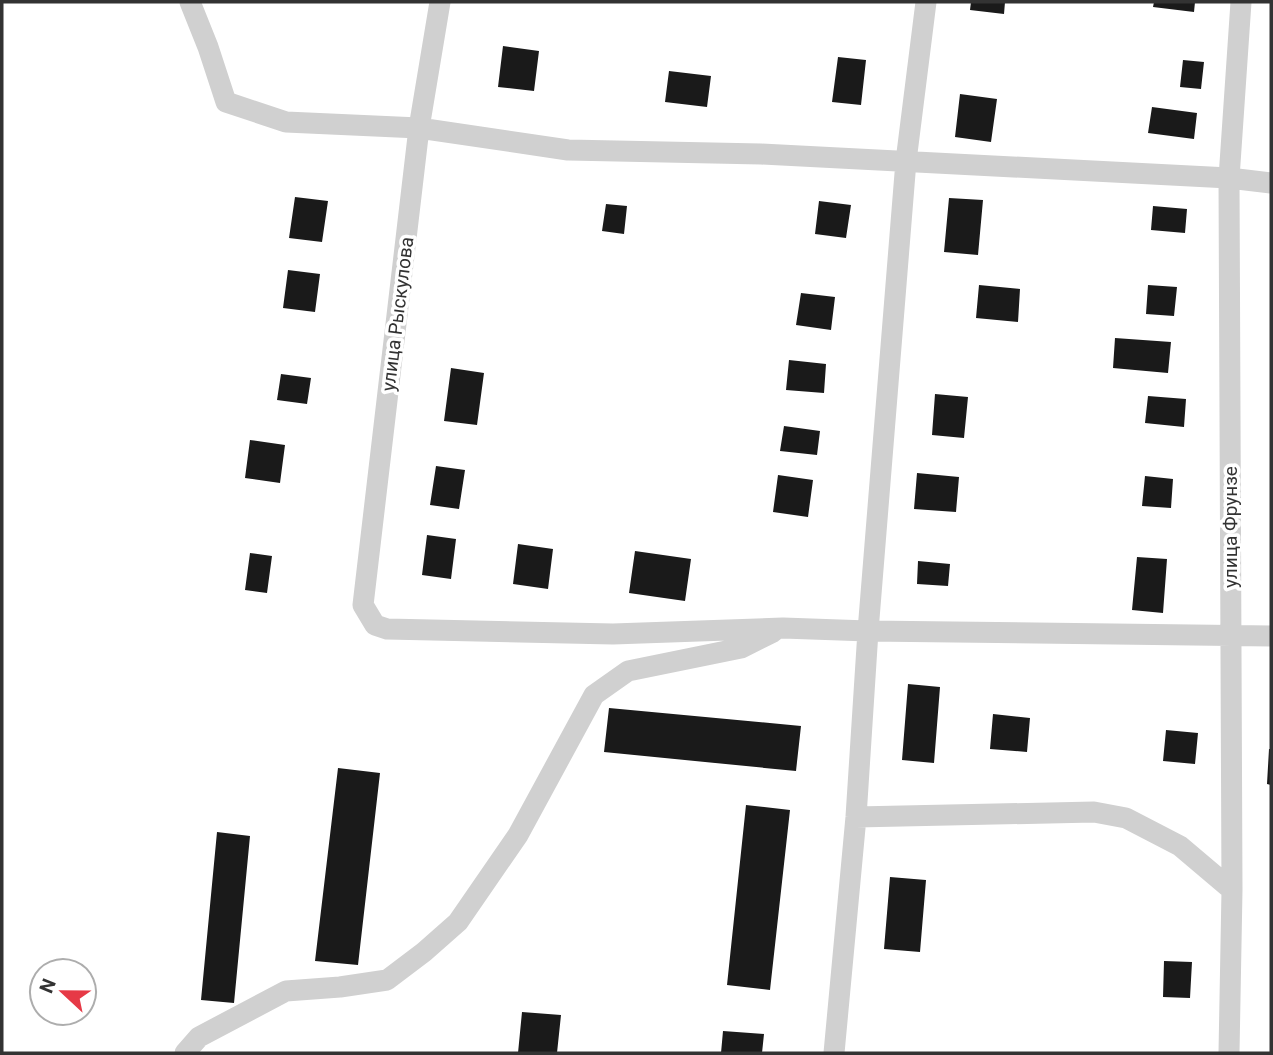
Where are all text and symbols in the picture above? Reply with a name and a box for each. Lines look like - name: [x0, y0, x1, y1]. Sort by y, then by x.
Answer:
- street label: улица Рыскулова: [377, 236, 418, 393]
- street label: улица Фрунзе: [1219, 466, 1242, 588]
- north arrow: [28, 957, 98, 1027]
- text: N: [35, 975, 61, 996]

